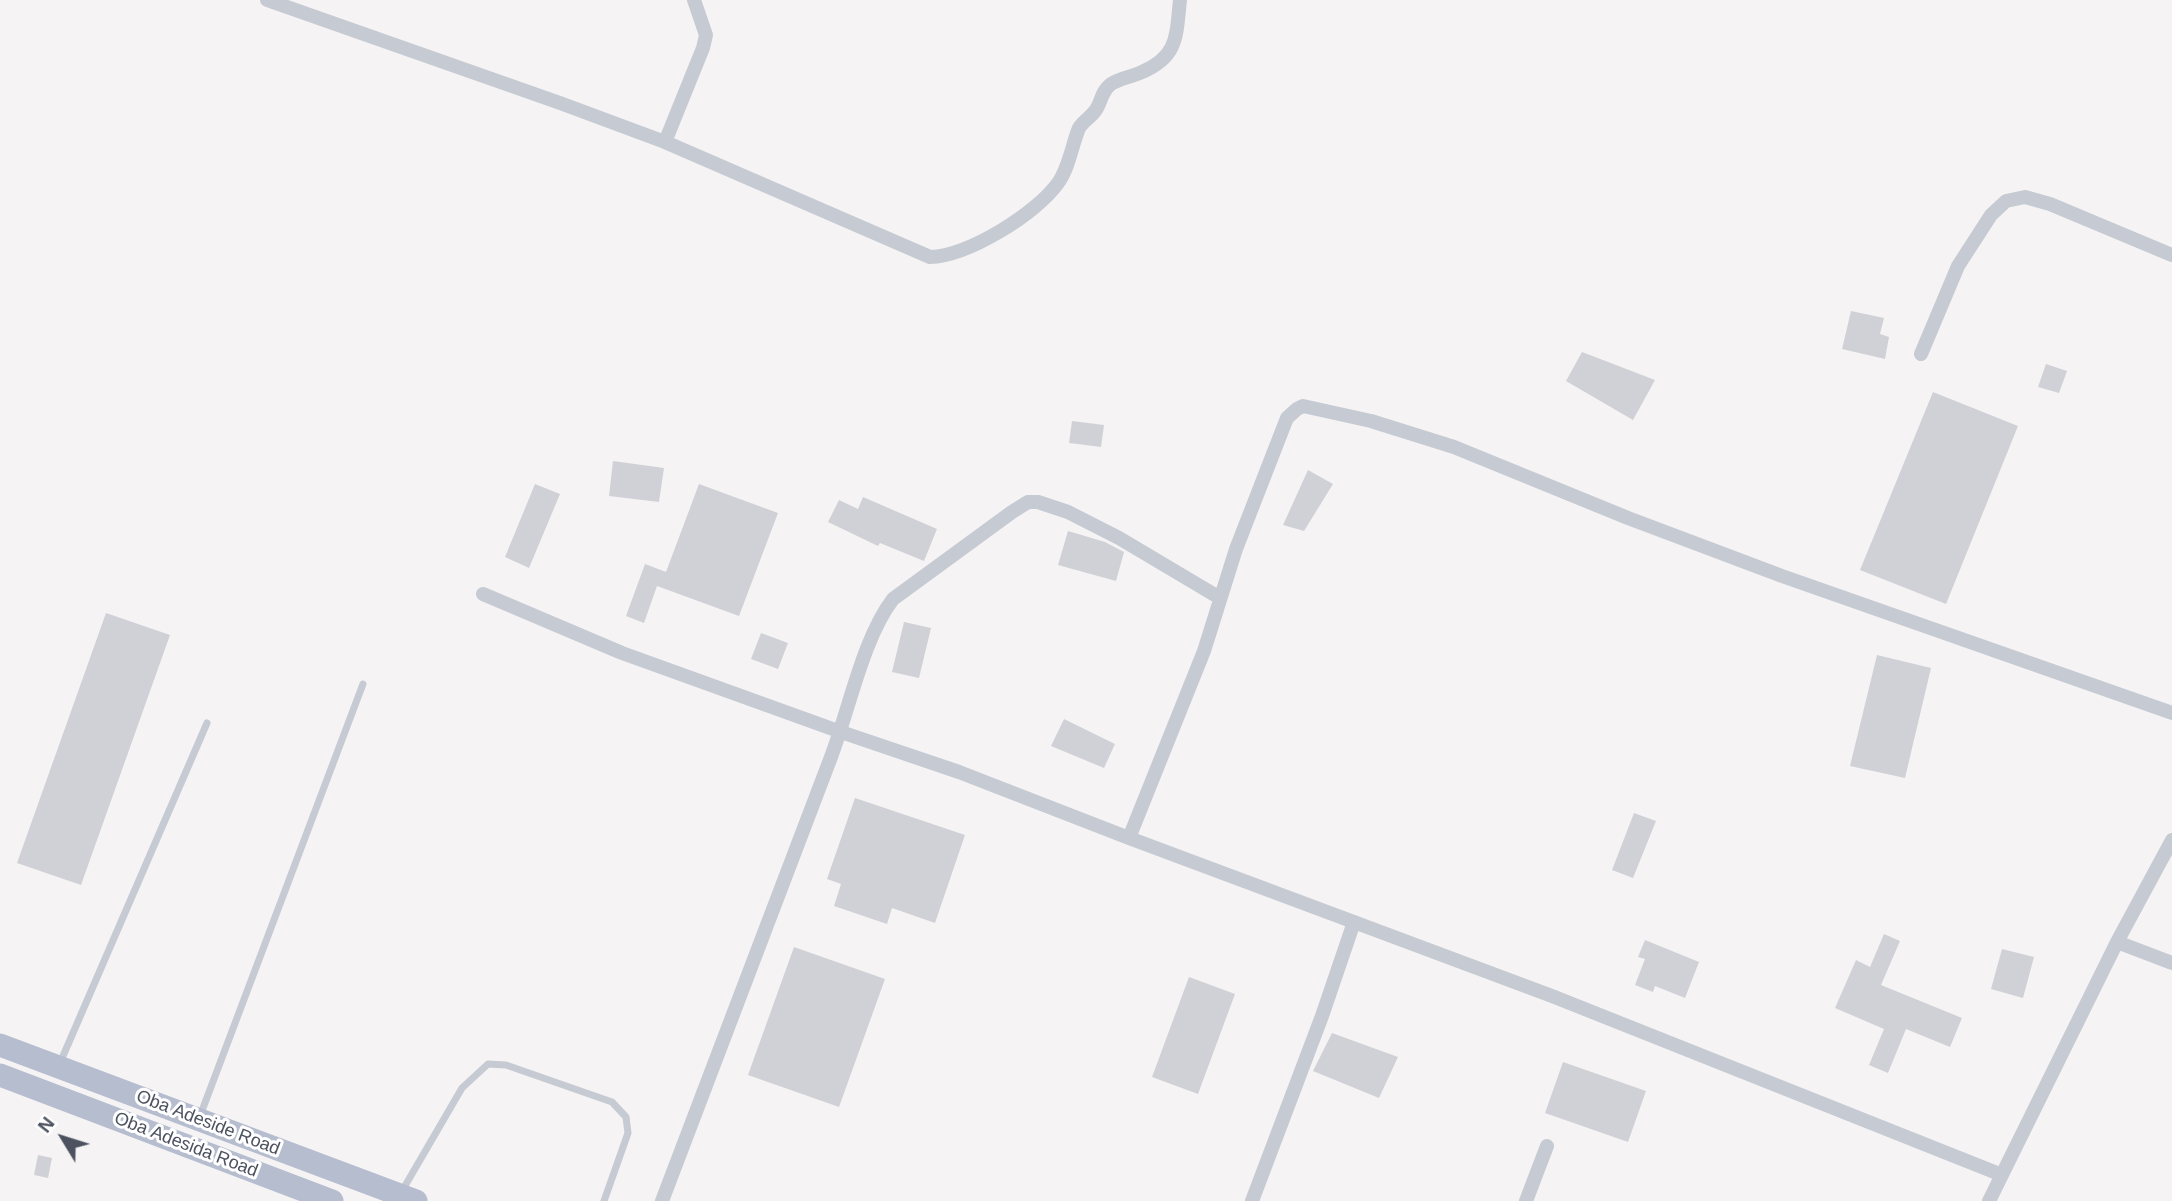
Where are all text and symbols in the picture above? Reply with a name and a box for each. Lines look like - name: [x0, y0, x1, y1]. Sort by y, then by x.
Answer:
- street label: Oba Adeside Road: [133, 1086, 283, 1160]
- north arrow: [28, 1103, 98, 1173]
- street label: Oba Adesida Road: [111, 1108, 261, 1182]
- text: N: [34, 1113, 59, 1137]

